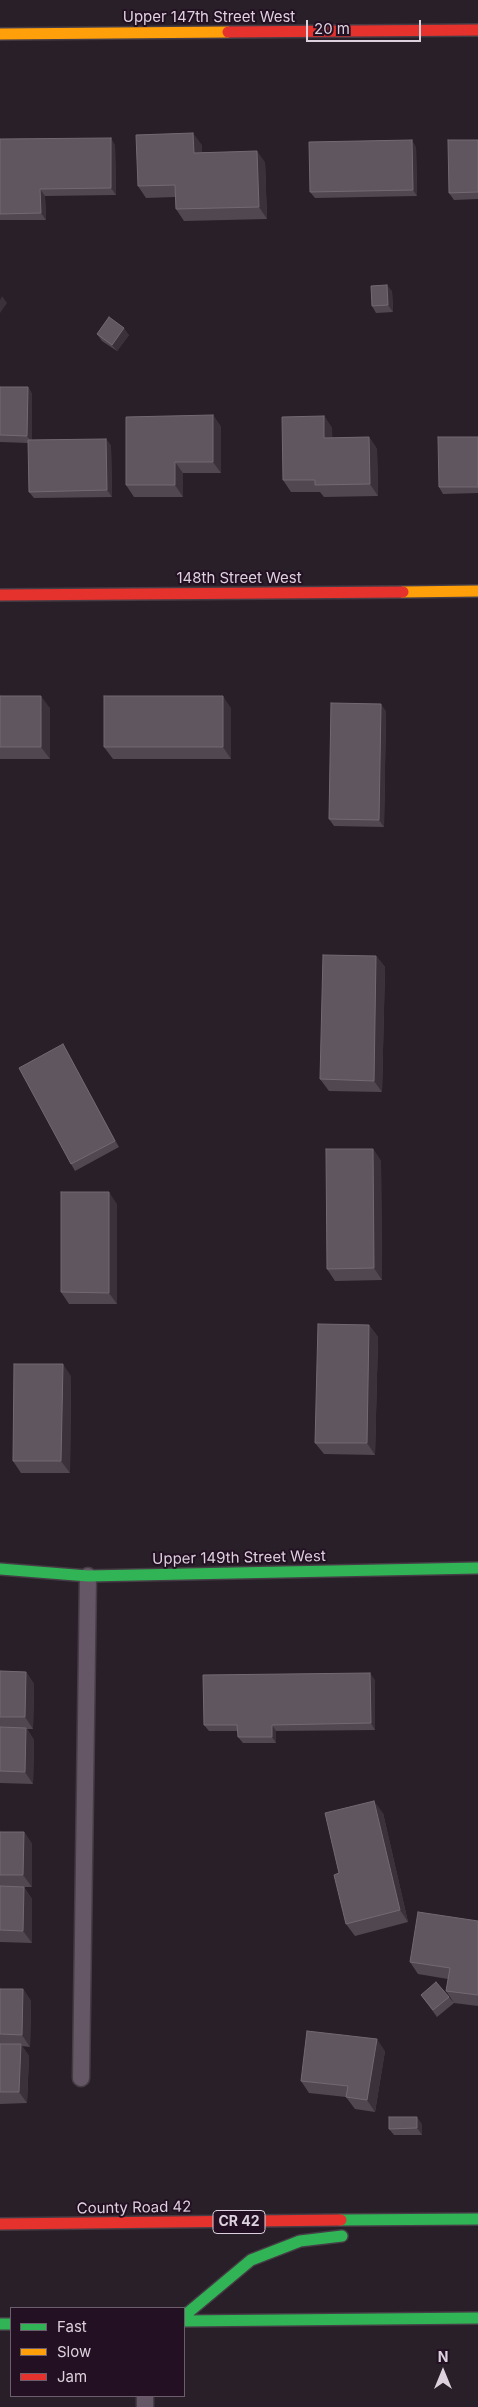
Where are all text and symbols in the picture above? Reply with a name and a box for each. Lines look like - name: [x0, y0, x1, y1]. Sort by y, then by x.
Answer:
- street label: Upper 147th Street West: [123, 8, 295, 26]
- scale bar: [308, 10, 423, 42]
- text: 20 m: [314, 19, 350, 38]
- street label: 148th Street West: [176, 569, 302, 587]
- street label: Upper 149th Street West: [152, 1547, 326, 1569]
- street label: County Road 42: [76, 2198, 192, 2218]
- road number: CR 42: [213, 2210, 265, 2234]
- legend: [10, 2307, 185, 2397]
- text: Fast: [57, 2317, 87, 2336]
- text: Slow: [57, 2342, 91, 2361]
- north arrow: [418, 2347, 468, 2397]
- text: N: [438, 2348, 448, 2365]
- text: Jam: [57, 2367, 87, 2386]

